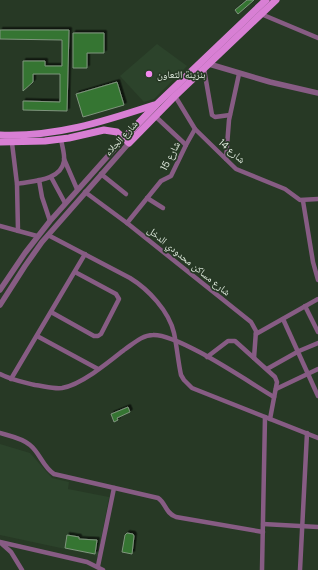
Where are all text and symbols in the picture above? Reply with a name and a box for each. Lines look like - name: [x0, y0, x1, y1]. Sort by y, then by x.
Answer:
- place label: بنزينة التعاون: [157, 68, 206, 81]
- marker: بنزينة التعاون: [144, 69, 154, 79]
- street label: شارع الجلاء: [101, 117, 141, 158]
- street label: شارع 14: [216, 136, 248, 166]
- street label: شارع 15: [157, 139, 183, 173]
- street label: شارع مساكن محدودي الدخل: [144, 223, 234, 300]

